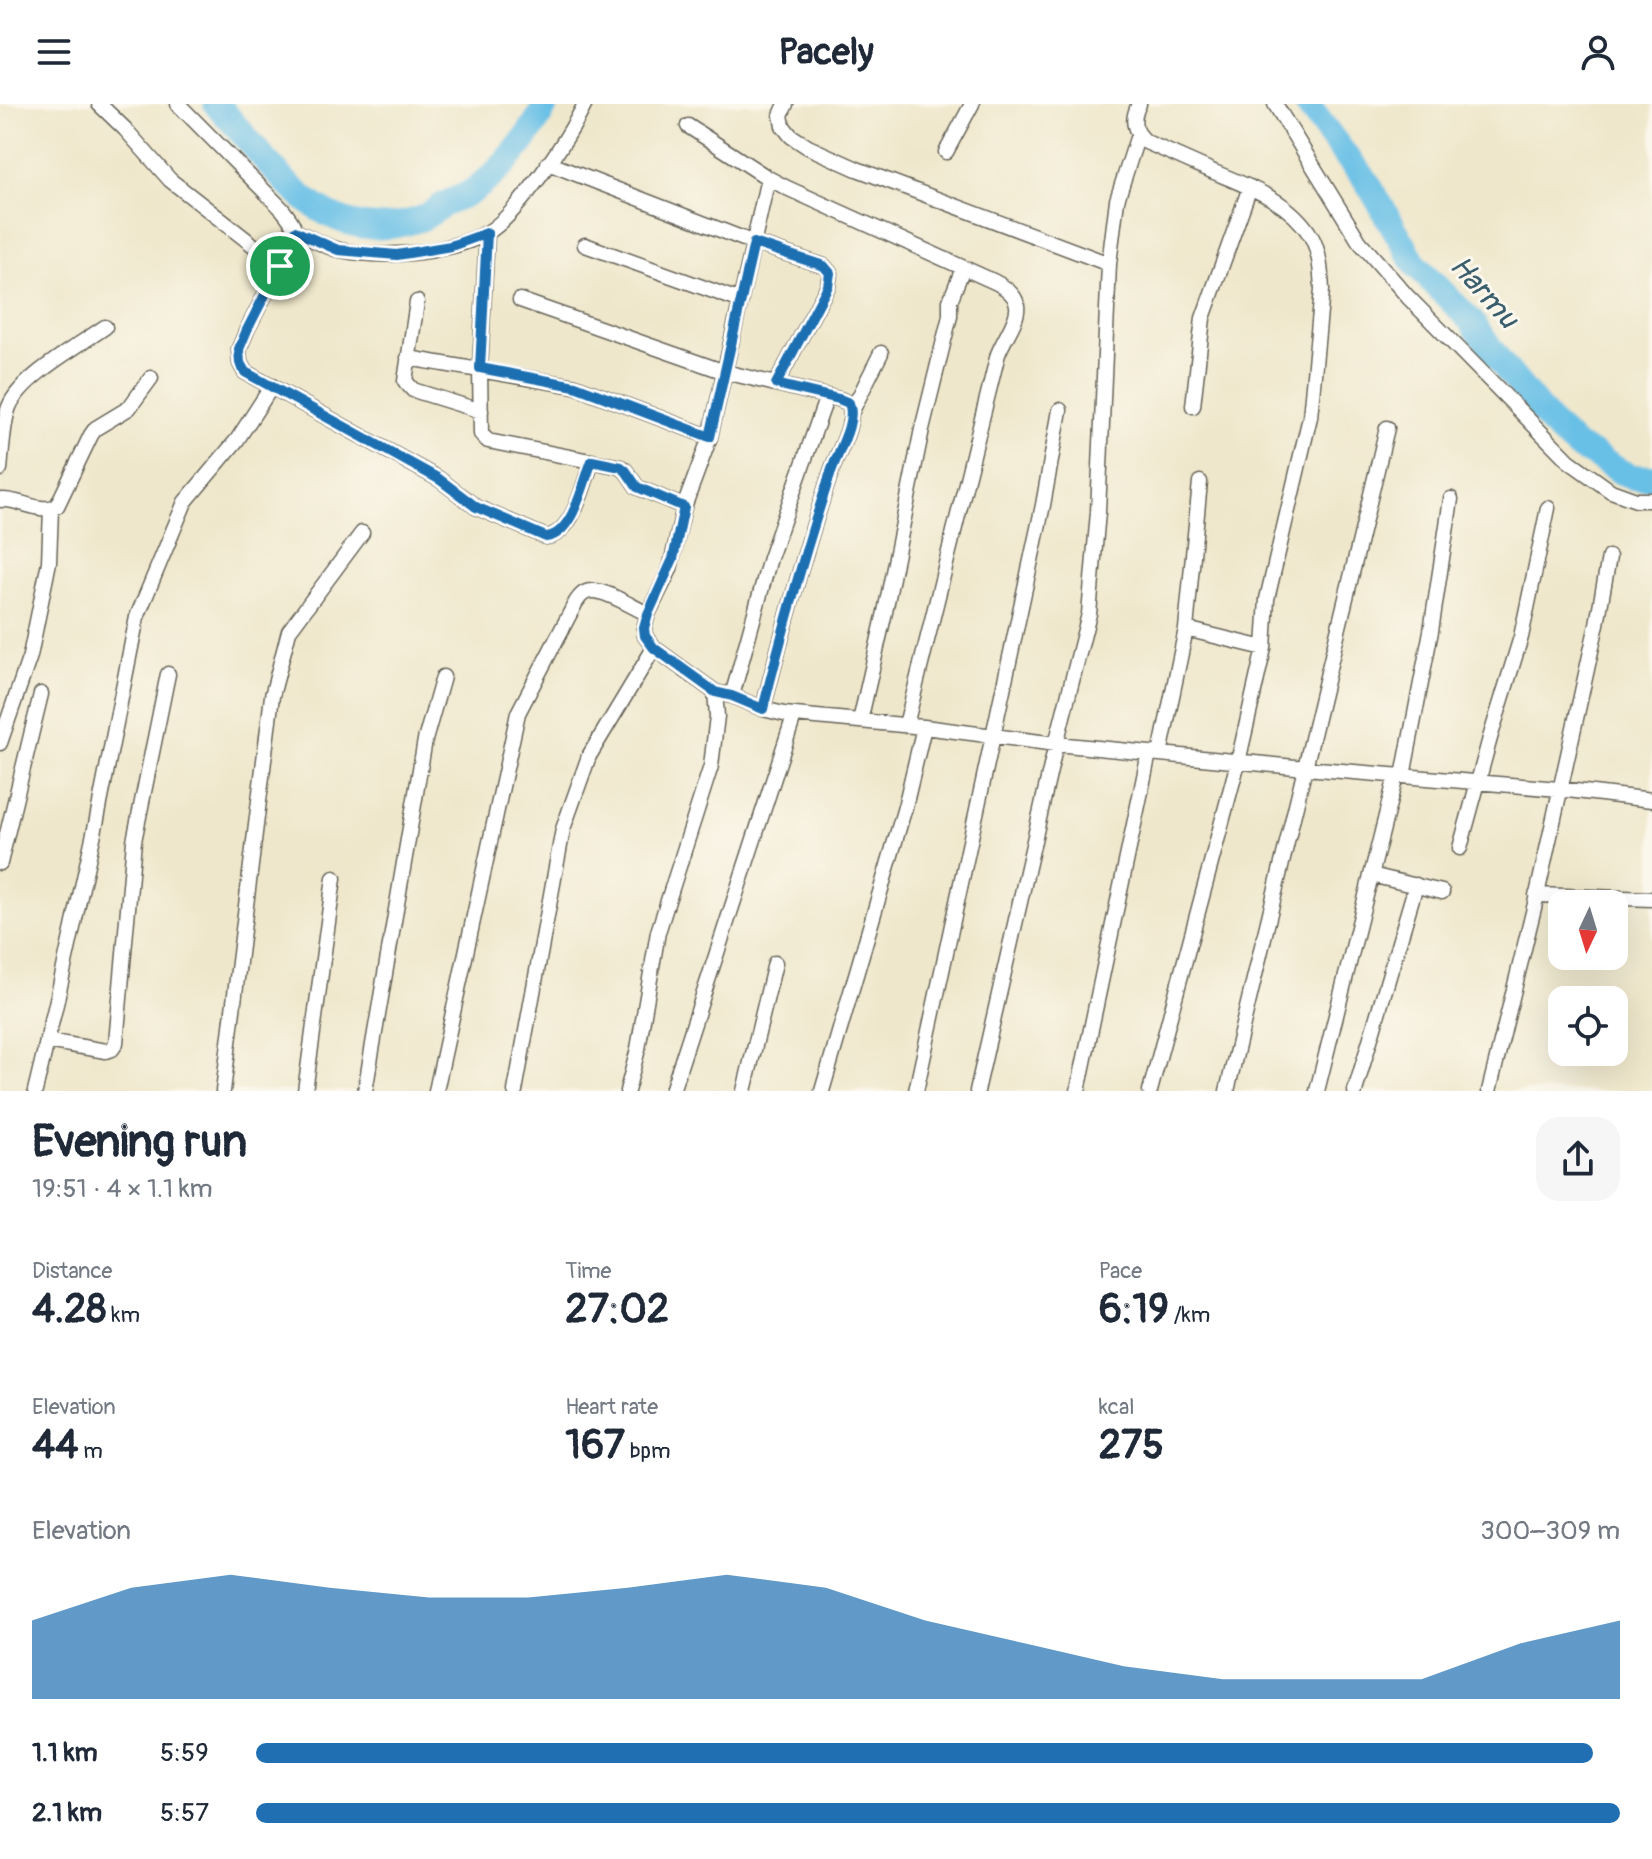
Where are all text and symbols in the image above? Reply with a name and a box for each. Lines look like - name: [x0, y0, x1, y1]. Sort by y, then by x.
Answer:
- icon: menu: [32, 30, 76, 74]
- text: Pacely: [778, 30, 874, 75]
- icon: person: [1576, 30, 1620, 74]
- pin: [246, 232, 314, 300]
- icon: arrive: [258, 244, 302, 288]
- water label: Harmu: [1442, 248, 1528, 338]
- north arrow: [1548, 890, 1628, 970]
- map controls: [1548, 890, 1628, 1066]
- button: locate: [1548, 986, 1628, 1066]
- text: Evening run: [32, 1115, 247, 1170]
- button: share: [1536, 1117, 1620, 1201]
- text: 19:51 · 4 × 1.1 km: [32, 1173, 213, 1205]
- text: Distance: [32, 1257, 112, 1285]
- text: Time: [565, 1257, 611, 1285]
- text: Pace: [1099, 1257, 1142, 1285]
- text: 4.28: [32, 1285, 106, 1334]
- text: 27:02: [565, 1285, 669, 1334]
- text: 6:19: [1099, 1285, 1169, 1334]
- text: km: [106, 1301, 140, 1329]
- text: /km: [1169, 1301, 1210, 1329]
- text: Elevation: [32, 1393, 116, 1421]
- text: Heart rate: [565, 1393, 658, 1421]
- text: kcal: [1099, 1393, 1134, 1421]
- text: 44: [32, 1421, 78, 1470]
- text: 167: [565, 1421, 625, 1470]
- text: 275: [1099, 1421, 1164, 1470]
- text: m: [78, 1437, 103, 1465]
- text: bpm: [625, 1437, 671, 1465]
- text: Elevation: [32, 1515, 131, 1547]
- text: 300–309 m: [1480, 1515, 1620, 1547]
- text: 1.1 km: [32, 1737, 98, 1769]
- text: 5:59: [160, 1737, 209, 1769]
- text: 2.1 km: [32, 1797, 102, 1829]
- text: 5:57: [160, 1797, 209, 1829]

